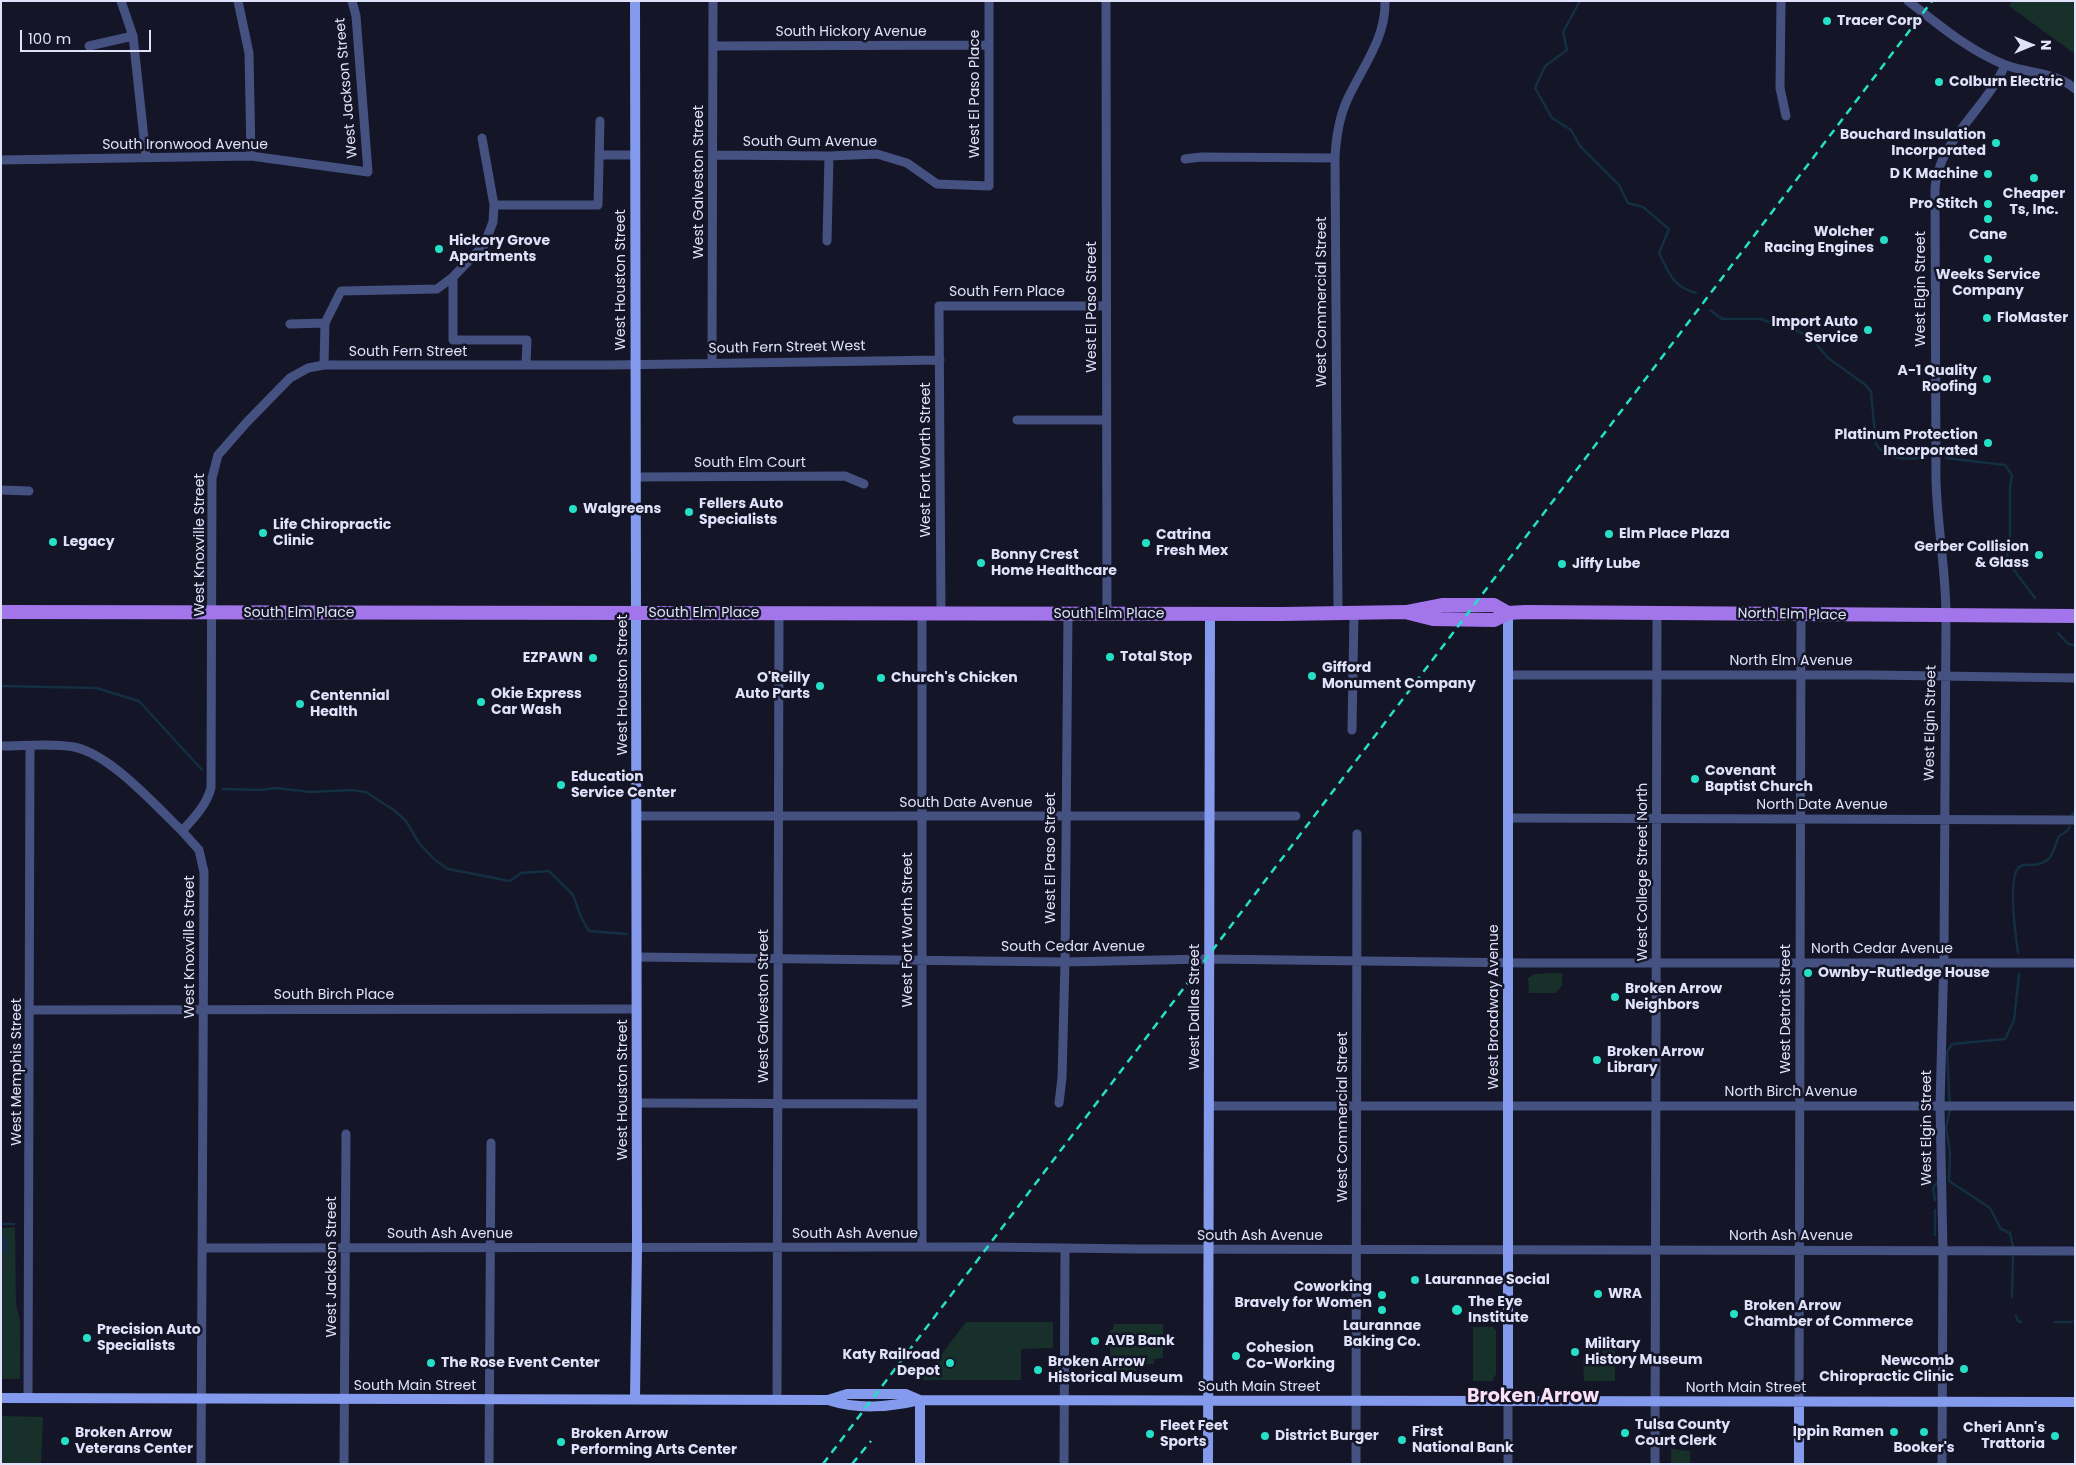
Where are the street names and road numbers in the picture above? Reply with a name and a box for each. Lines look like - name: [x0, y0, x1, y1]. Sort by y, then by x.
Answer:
- street label: West Jackson Street: [332, 17, 362, 159]
- street label: South Hickory Avenue: [775, 24, 927, 40]
- street label: West El Paso Place: [967, 30, 983, 158]
- street label: West Galveston Street: [691, 105, 707, 259]
- street label: South Gum Avenue: [743, 134, 877, 150]
- street label: South Ironwood Avenue: [102, 137, 268, 153]
- street label: West Houston Street: [613, 209, 629, 351]
- street label: West Commercial Street: [1314, 217, 1330, 387]
- street label: West Elgin Street: [1913, 231, 1929, 347]
- street label: West El Paso Street: [1084, 241, 1100, 373]
- street label: South Fern Place: [949, 284, 1065, 300]
- street label: South Fern Street West: [708, 338, 866, 358]
- street label: South Fern Street: [349, 344, 467, 360]
- street label: West Fort Worth Street: [918, 382, 934, 538]
- street label: South Elm Court: [694, 455, 806, 471]
- street label: West Knoxville Street: [192, 473, 208, 617]
- street label: South Elm Place: [244, 605, 354, 621]
- street label: South Elm Place: [649, 605, 759, 621]
- street label: South Elm Place: [1054, 606, 1164, 622]
- street label: North Elm Place: [1737, 606, 1847, 624]
- street label: West Houston Street: [615, 614, 631, 756]
- street label: North Elm Avenue: [1729, 653, 1853, 669]
- street label: West Elgin Street: [1922, 665, 1940, 781]
- street label: West College Street North: [1635, 783, 1651, 961]
- street label: West El Paso Street: [1043, 792, 1059, 924]
- street label: South Date Avenue: [899, 795, 1033, 811]
- street label: North Date Avenue: [1756, 797, 1888, 813]
- street label: West Fort Worth Street: [900, 852, 916, 1008]
- street label: West Knoxville Street: [182, 875, 198, 1019]
- street label: West Broadway Avenue: [1486, 924, 1502, 1090]
- street label: West Galveston Street: [756, 929, 772, 1083]
- street label: South Cedar Avenue: [1001, 939, 1145, 955]
- street label: North Cedar Avenue: [1811, 941, 1953, 957]
- street label: West Dallas Street: [1187, 944, 1203, 1070]
- street label: West Detroit Street: [1778, 944, 1794, 1074]
- street label: South Birch Place: [274, 987, 394, 1003]
- street label: West Memphis Street: [9, 998, 25, 1146]
- street label: West Houston Street: [615, 1019, 631, 1161]
- street label: West Commercial Street: [1335, 1032, 1351, 1202]
- street label: West Elgin Street: [1919, 1070, 1935, 1186]
- street label: North Birch Avenue: [1725, 1084, 1857, 1100]
- street label: West Jackson Street: [324, 1196, 340, 1338]
- street label: South Ash Avenue: [387, 1226, 513, 1242]
- street label: South Ash Avenue: [792, 1226, 918, 1242]
- street label: South Ash Avenue: [1197, 1228, 1323, 1244]
- street label: North Ash Avenue: [1729, 1228, 1853, 1244]
- street label: South Main Street: [354, 1378, 476, 1394]
- street label: South Main Street: [1198, 1379, 1320, 1395]
- street label: North Main Street: [1686, 1380, 1806, 1396]

